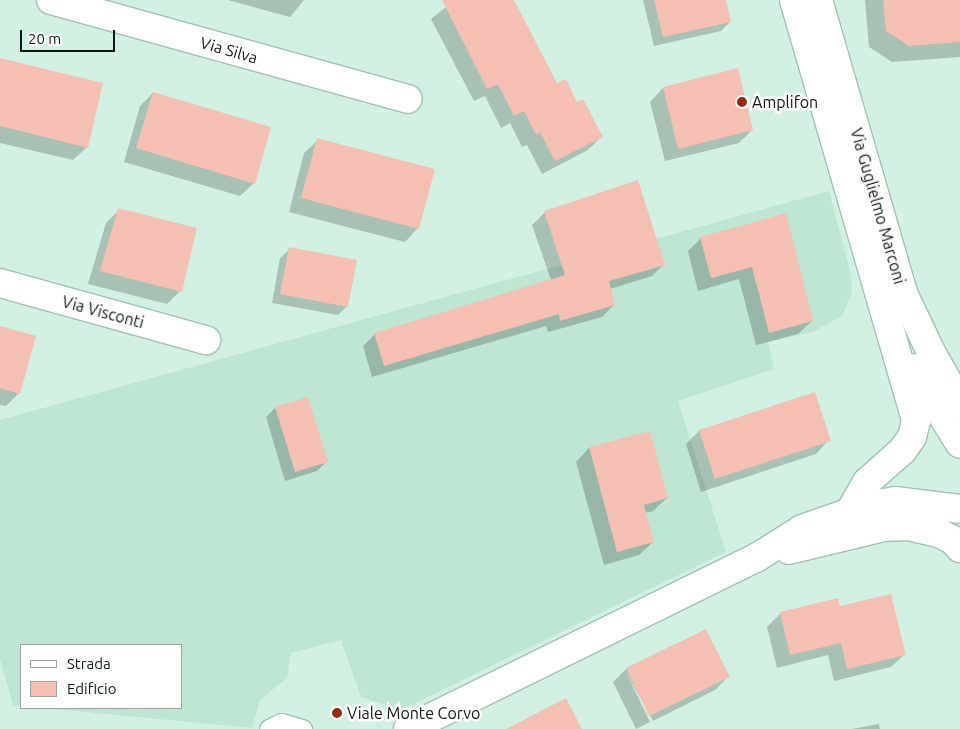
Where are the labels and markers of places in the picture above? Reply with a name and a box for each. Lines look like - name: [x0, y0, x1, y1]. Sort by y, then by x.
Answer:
- place label: Amplifon: [752, 92, 818, 112]
- marker: Amplifon: [736, 96, 748, 108]
- place label: Viale Monte Corvo: [347, 703, 480, 723]
- marker: Viale Monte Corvo: [331, 707, 343, 719]

